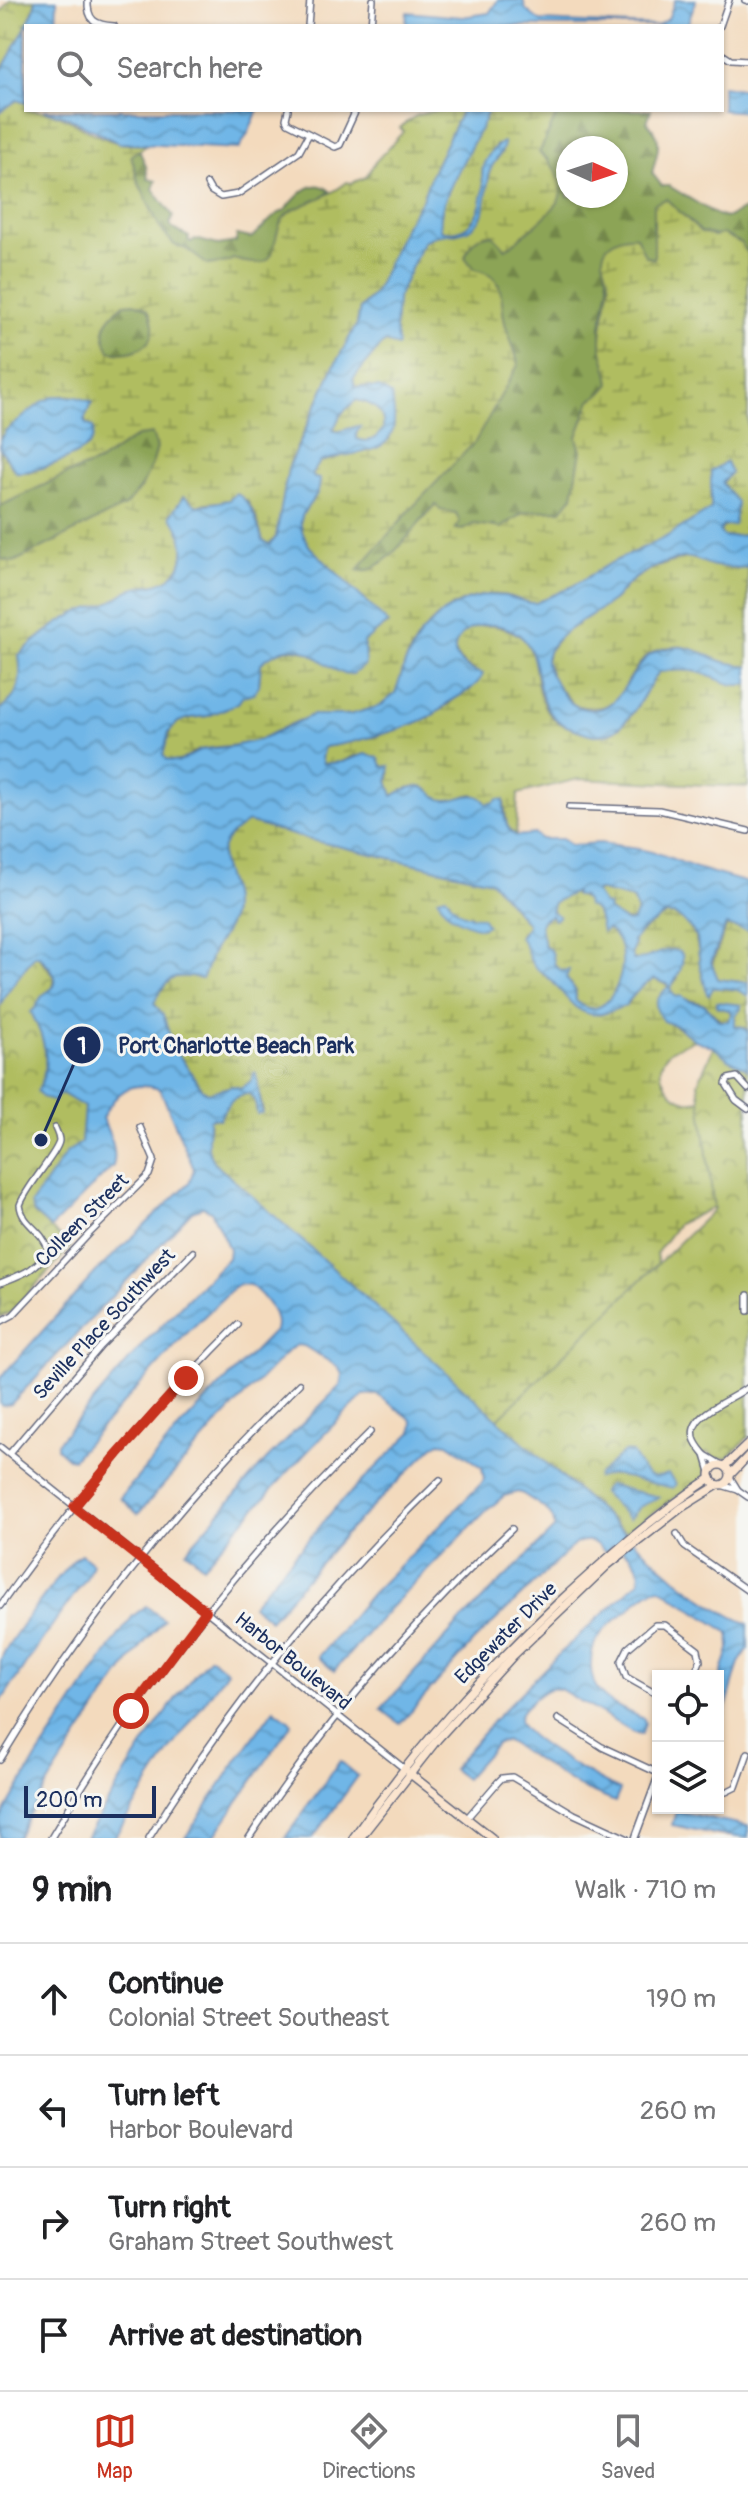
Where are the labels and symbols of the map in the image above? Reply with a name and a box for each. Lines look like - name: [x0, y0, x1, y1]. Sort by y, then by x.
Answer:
- north arrow: [556, 136, 628, 208]
- callout: Port Charlotte Beach Park: [62, 1022, 370, 1068]
- text: 1: [77, 1032, 87, 1061]
- text: Port Charlotte Beach Park: [118, 1032, 355, 1060]
- street label: Colleen Street: [30, 1167, 135, 1272]
- street label: Seville Place Southwest: [28, 1243, 181, 1405]
- route end: [168, 1360, 204, 1396]
- street label: Edgewater Drive: [450, 1577, 562, 1689]
- street label: Harbor Boulevard: [230, 1606, 356, 1716]
- route start: [113, 1693, 149, 1729]
- scale bar: [24, 1782, 156, 1818]

